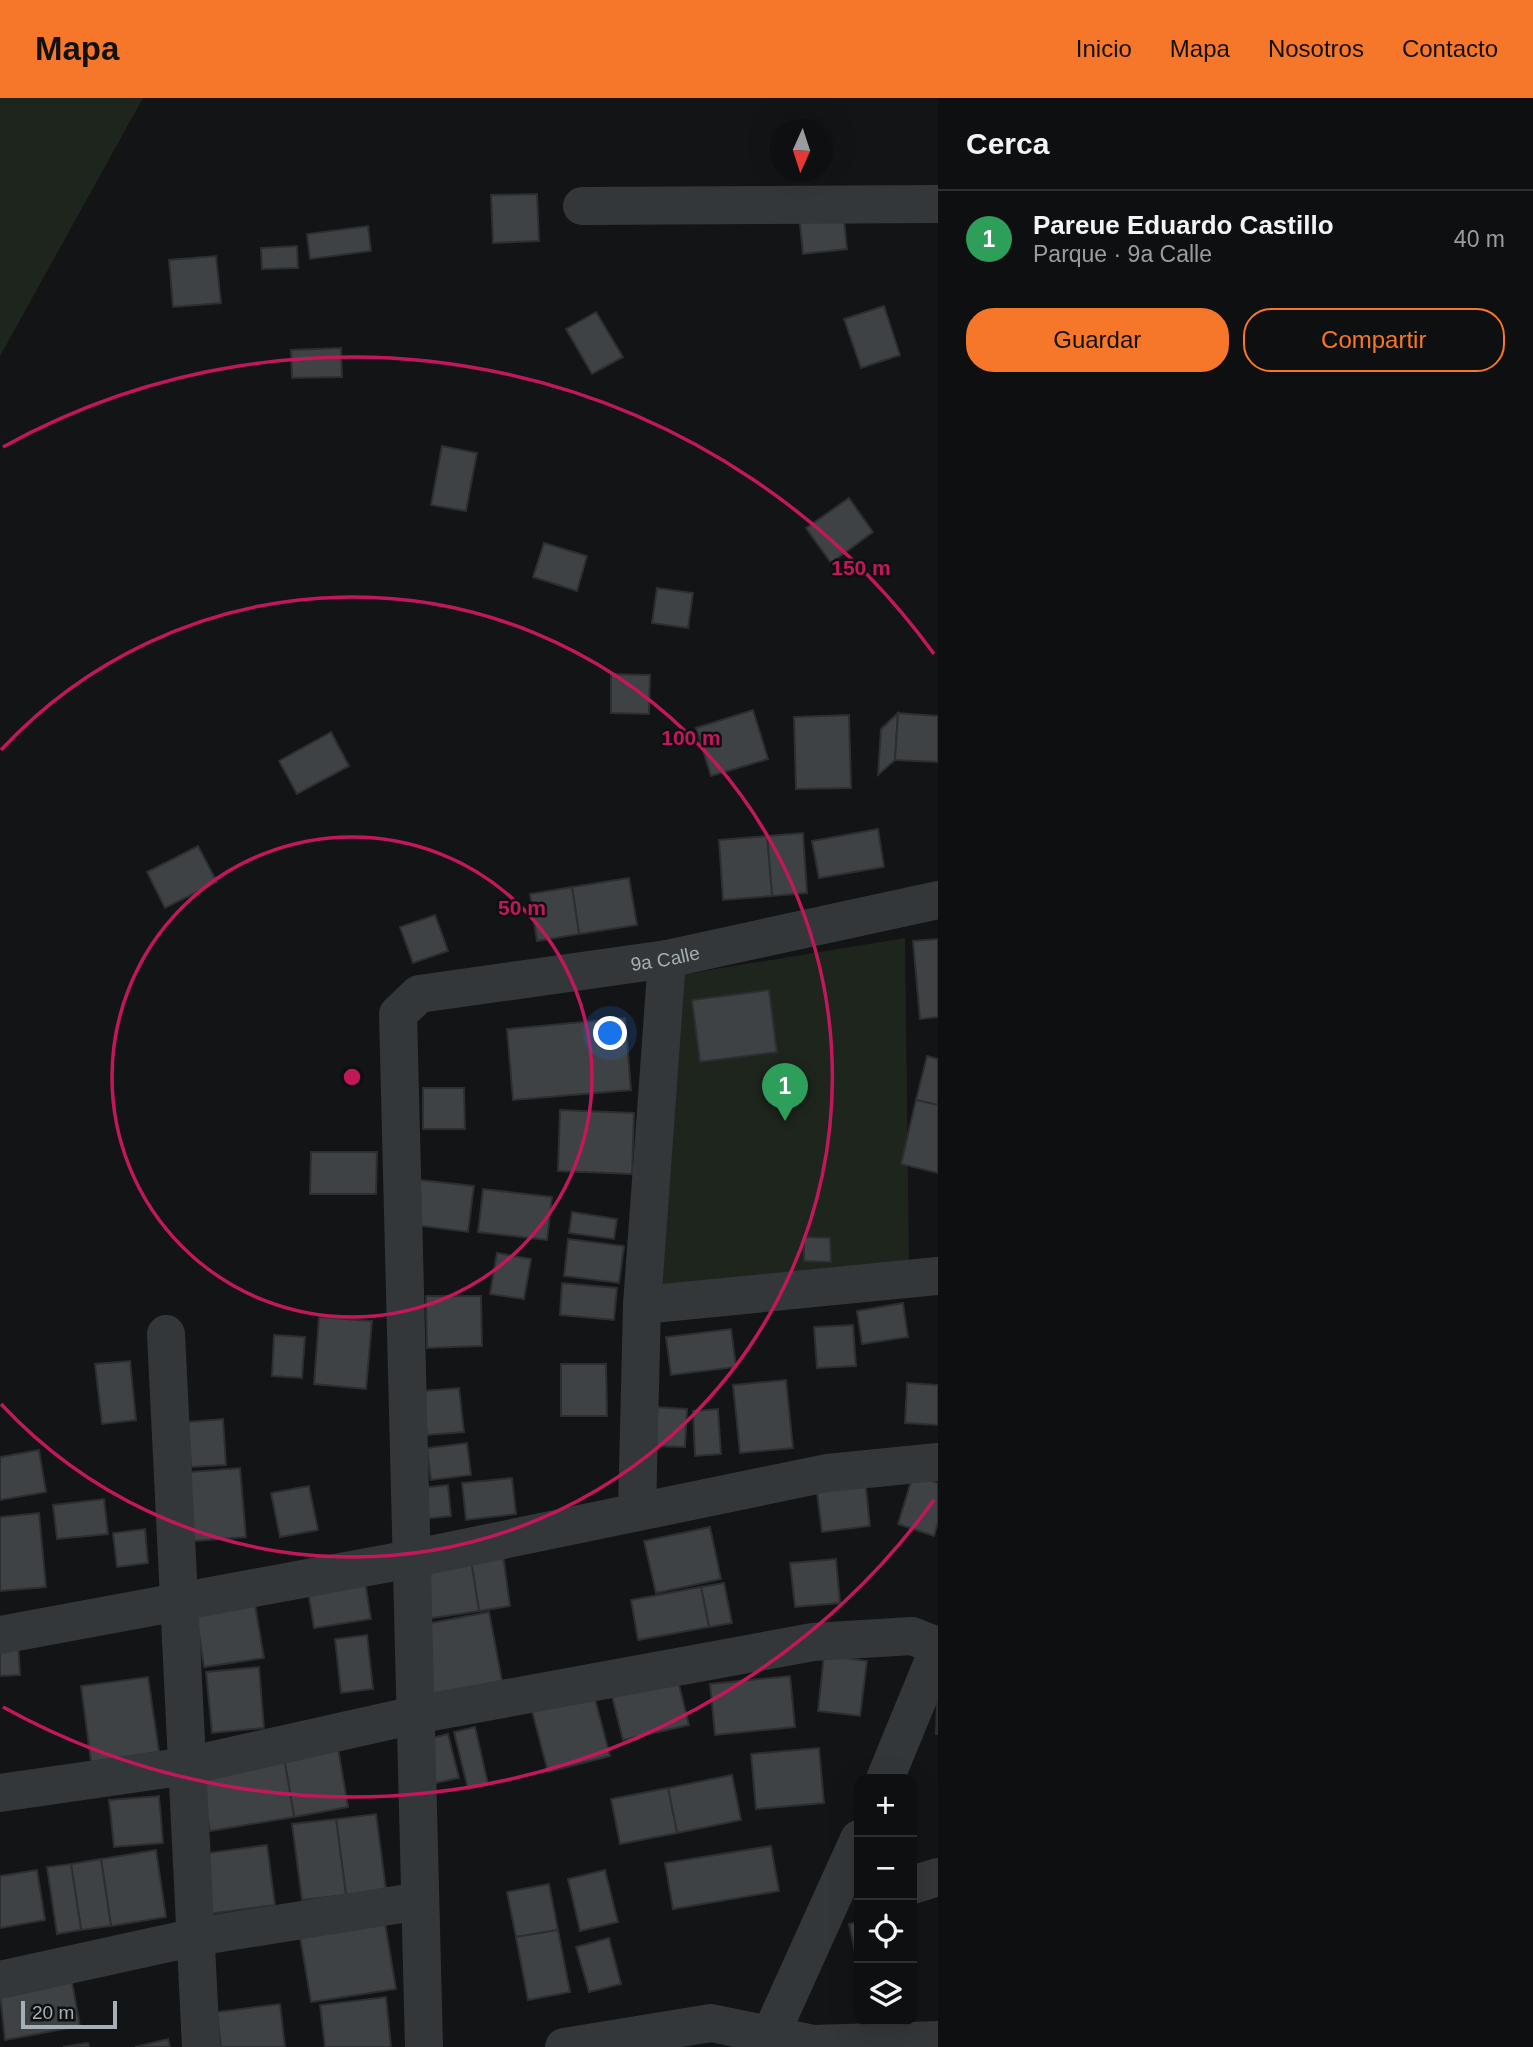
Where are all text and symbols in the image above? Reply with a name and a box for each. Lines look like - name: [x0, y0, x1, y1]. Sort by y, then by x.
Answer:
- text: Mapa: [35, 30, 119, 67]
- text: Inicio: [1076, 35, 1132, 62]
- text: Mapa: [1170, 35, 1230, 62]
- text: Nosotros: [1268, 35, 1364, 62]
- text: Contacto: [1402, 35, 1498, 62]
- north arrow: [770, 119, 833, 182]
- text: Cerca: [966, 127, 1049, 160]
- text: Pareue Eduardo Castillo: [1033, 210, 1334, 240]
- text: 1: [983, 226, 995, 252]
- text: 40 m: [1454, 226, 1505, 252]
- text: Parque · 9a Calle: [1033, 241, 1212, 267]
- button: Guardar: [966, 308, 1229, 372]
- button: Compartir: [1243, 308, 1505, 372]
- text: 150 m: [831, 556, 891, 579]
- text: 100 m: [661, 726, 721, 749]
- text: 50 m: [498, 896, 546, 919]
- street label: 9a Calle: [629, 942, 702, 975]
- your location: [593, 1016, 627, 1050]
- pin: 1: [762, 1063, 808, 1121]
- centre of rings: [340, 1065, 364, 1089]
- map controls: [854, 1774, 917, 2026]
- button: +: [854, 1774, 917, 1837]
- button: −: [854, 1837, 917, 1900]
- button: locate: [854, 1900, 917, 1963]
- button: layers: [854, 1963, 917, 2026]
- scale bar: [21, 1998, 117, 2030]
- text: 20 m: [32, 2002, 74, 2023]

